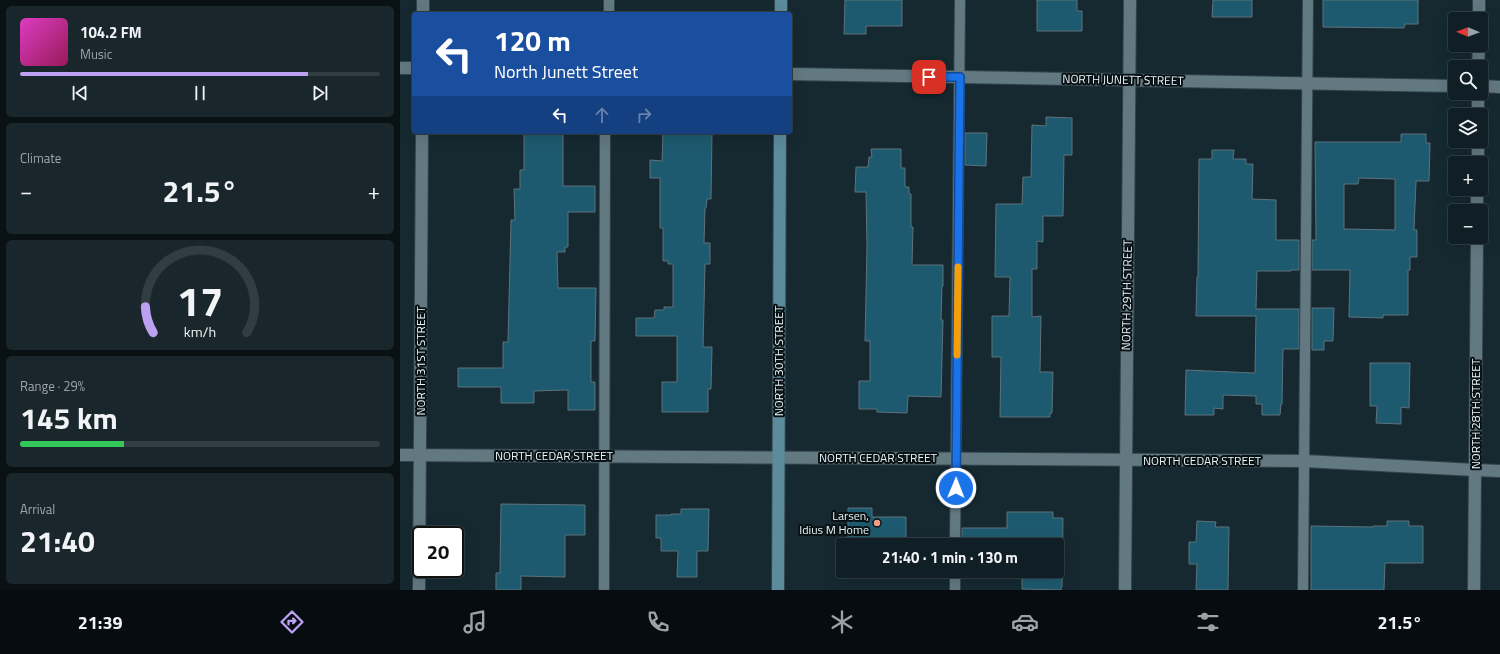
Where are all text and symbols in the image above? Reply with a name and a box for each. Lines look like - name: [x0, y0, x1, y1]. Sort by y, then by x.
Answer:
- north arrow: [1448, 12, 1488, 52]
- map controls: [1448, 12, 1488, 244]
- text: 120 m: [494, 19, 571, 62]
- text: 104.2 FM: [80, 21, 142, 44]
- icon: left: [428, 28, 480, 80]
- text: Music: [80, 44, 112, 64]
- text: North Junett Street: [494, 58, 638, 85]
- pin: [912, 60, 946, 94]
- button: search: [1448, 60, 1488, 100]
- icon: arrive: [918, 66, 940, 88]
- street label: NORTH JUNETT STREET: [1062, 69, 1185, 90]
- icon: previous: [69, 82, 91, 104]
- icon: pause: [189, 82, 211, 104]
- icon: next: [309, 82, 331, 104]
- icon: left: [549, 104, 571, 126]
- icon: ahead: [591, 104, 613, 126]
- icon: right: [633, 104, 655, 126]
- button: layers: [1448, 108, 1488, 148]
- text: Climate: [20, 148, 61, 168]
- button: +: [1448, 156, 1488, 196]
- text: 21.5°: [163, 168, 237, 214]
- text: −: [20, 174, 32, 208]
- text: +: [368, 174, 380, 208]
- button: −: [1448, 204, 1488, 244]
- street label: NORTH 29TH STREET: [1116, 239, 1137, 350]
- text: 17: [177, 269, 223, 332]
- street label: NORTH 30TH STREET: [769, 305, 788, 416]
- street label: NORTH 31ST STREET: [411, 306, 430, 416]
- text: km/h: [184, 321, 216, 343]
- street label: NORTH 28TH STREET: [1466, 358, 1485, 469]
- text: Range · 29%: [20, 376, 85, 396]
- text: 145 km: [20, 395, 118, 441]
- street label: NORTH CEDAR STREET: [495, 446, 614, 465]
- street label: NORTH CEDAR STREET: [819, 448, 938, 467]
- street label: NORTH CEDAR STREET: [1143, 451, 1262, 470]
- position arrow: [935, 467, 977, 509]
- text: Arrival: [20, 499, 55, 519]
- place label: Larsen, Idius M Home: [799, 506, 869, 539]
- text: 21:40: [20, 518, 95, 564]
- marker: Larsen, Idius M Home: [872, 518, 882, 528]
- speed limit sign: 20: [412, 526, 464, 578]
- text: 21:40 · 1 min · 130 m: [882, 546, 1018, 569]
- icon: directions: [278, 608, 306, 636]
- icon: music: [461, 608, 489, 636]
- icon: phone: [644, 608, 672, 636]
- icon: climate: [828, 608, 856, 636]
- icon: car: [1011, 608, 1039, 636]
- icon: filters: [1194, 608, 1222, 636]
- text: 21:39: [78, 609, 123, 636]
- text: 21.5°: [1377, 609, 1422, 636]

